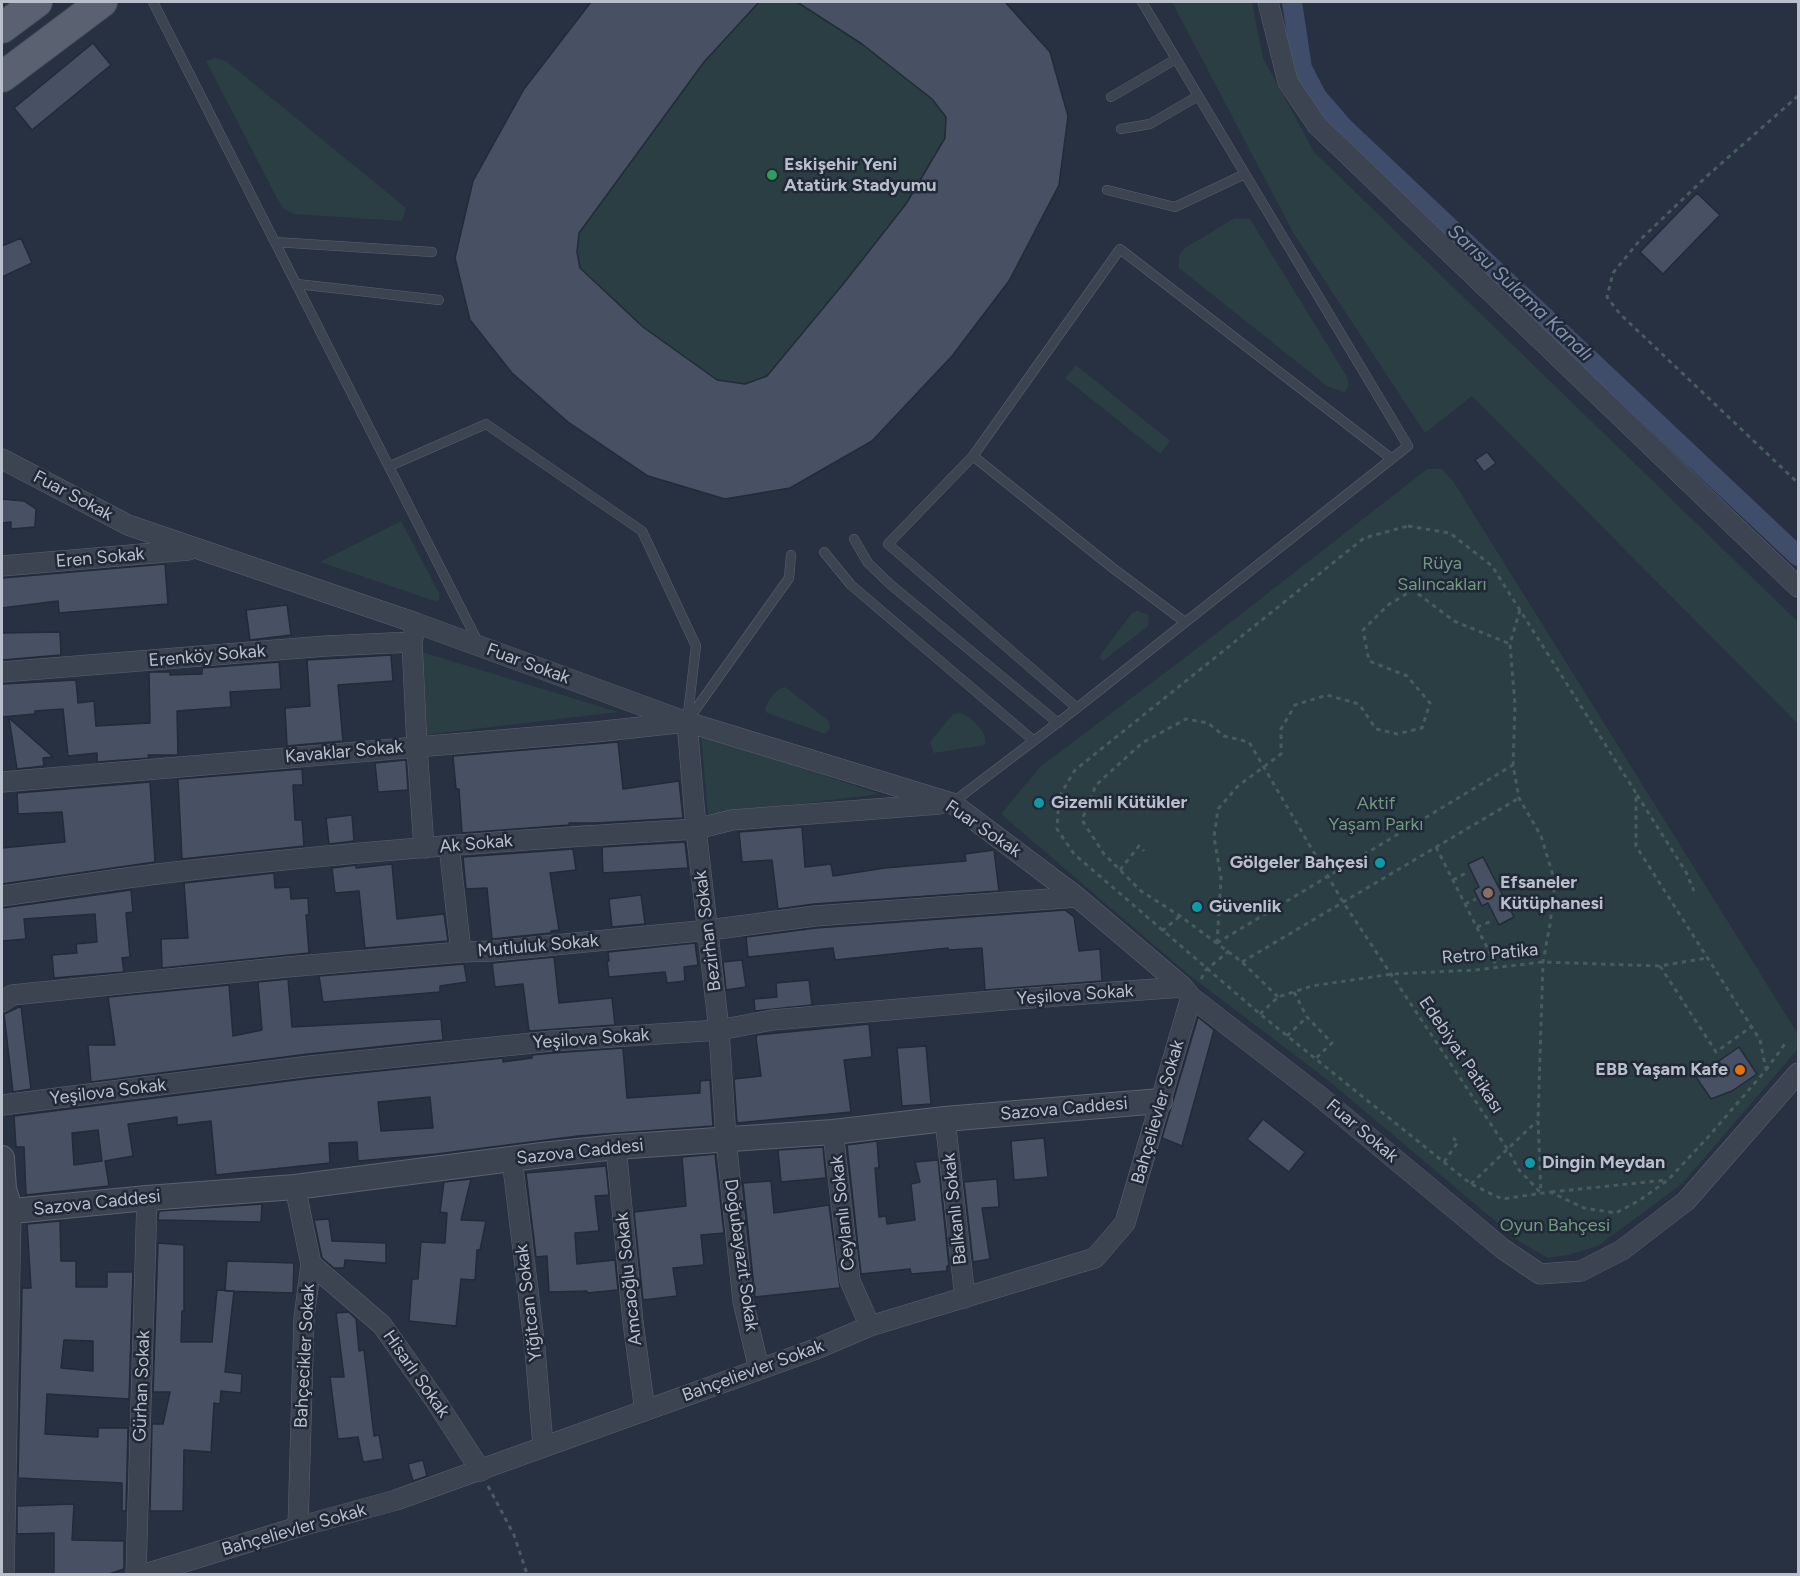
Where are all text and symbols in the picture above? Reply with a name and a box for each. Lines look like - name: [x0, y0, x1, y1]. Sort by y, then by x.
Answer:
- place label: Eskişehir Yeni Atatürk Stadyumu: [784, 154, 937, 196]
- marker: Eskişehir Yeni Atatürk Stadyumu: [765, 168, 779, 182]
- water label: Sarısu Sulama Kanalı: [1442, 219, 1598, 367]
- street label: Fuar Sokak: [29, 466, 117, 526]
- street label: Eren Sokak: [55, 543, 145, 573]
- park label: Rüya Salıncakları: [1397, 553, 1487, 596]
- street label: Fuar Sokak: [483, 639, 573, 689]
- street label: Erenköy Sokak: [148, 640, 266, 672]
- street label: Kavaklar Sokak: [284, 736, 404, 768]
- place label: Gizemli Kütükler: [1051, 792, 1187, 814]
- park label: Aktif Yaşam Parkı: [1329, 793, 1423, 836]
- street label: Fuar Sokak: [941, 796, 1025, 862]
- marker: Gizemli Kütükler: [1032, 796, 1046, 810]
- street label: Ak Sokak: [439, 830, 513, 858]
- place label: Gölgeler Bahçesi: [1230, 852, 1368, 874]
- marker: Gölgeler Bahçesi: [1373, 856, 1387, 870]
- street label: Bezirhan Sokak: [690, 869, 726, 993]
- place label: Efsaneler Kütüphanesi: [1500, 872, 1604, 914]
- marker: Efsaneler Kütüphanesi: [1481, 886, 1495, 900]
- place label: Güvenlik: [1209, 896, 1281, 918]
- marker: Güvenlik: [1190, 900, 1204, 914]
- street label: Mutluluk Sokak: [477, 930, 599, 962]
- street label: Retro Patika: [1441, 939, 1539, 969]
- street label: Yeşilova Sokak: [1016, 980, 1134, 1010]
- street label: Edebiyat Patikası: [1414, 993, 1508, 1117]
- street label: Yeşilova Sokak: [532, 1024, 650, 1054]
- street label: Bahçelievler Sokak: [1127, 1037, 1189, 1187]
- place label: EBB Yaşam Kafe: [1595, 1059, 1728, 1081]
- marker: EBB Yaşam Kafe: [1733, 1063, 1747, 1077]
- street label: Yeşilova Sokak: [49, 1074, 167, 1110]
- street label: Sazova Caddesi: [999, 1093, 1129, 1125]
- street label: Fuar Sokak: [1322, 1095, 1402, 1167]
- street label: Sazova Caddesi: [515, 1135, 645, 1169]
- street label: Balkanlı Sokak: [938, 1152, 972, 1266]
- place label: Dingin Meydan: [1542, 1152, 1665, 1174]
- street label: Ceylanlı Sokak: [826, 1154, 860, 1272]
- marker: Dingin Meydan: [1523, 1156, 1537, 1170]
- street label: Doğubayazıt Sokak: [720, 1177, 762, 1333]
- street label: Sazova Caddesi: [32, 1186, 162, 1220]
- street label: Amcaoğlu Sokak: [611, 1211, 647, 1347]
- park label: Oyun Bahçesi: [1500, 1215, 1610, 1237]
- street label: Yiğitcan Sokak: [511, 1243, 547, 1363]
- street label: Bahçecikler Sokak: [290, 1283, 320, 1429]
- street label: Hisarlı Sokak: [378, 1326, 454, 1422]
- street label: Gürhan Sokak: [129, 1330, 155, 1442]
- street label: Bahçelievler Sokak: [679, 1335, 827, 1407]
- street label: Bahçelievler Sokak: [219, 1499, 369, 1561]

